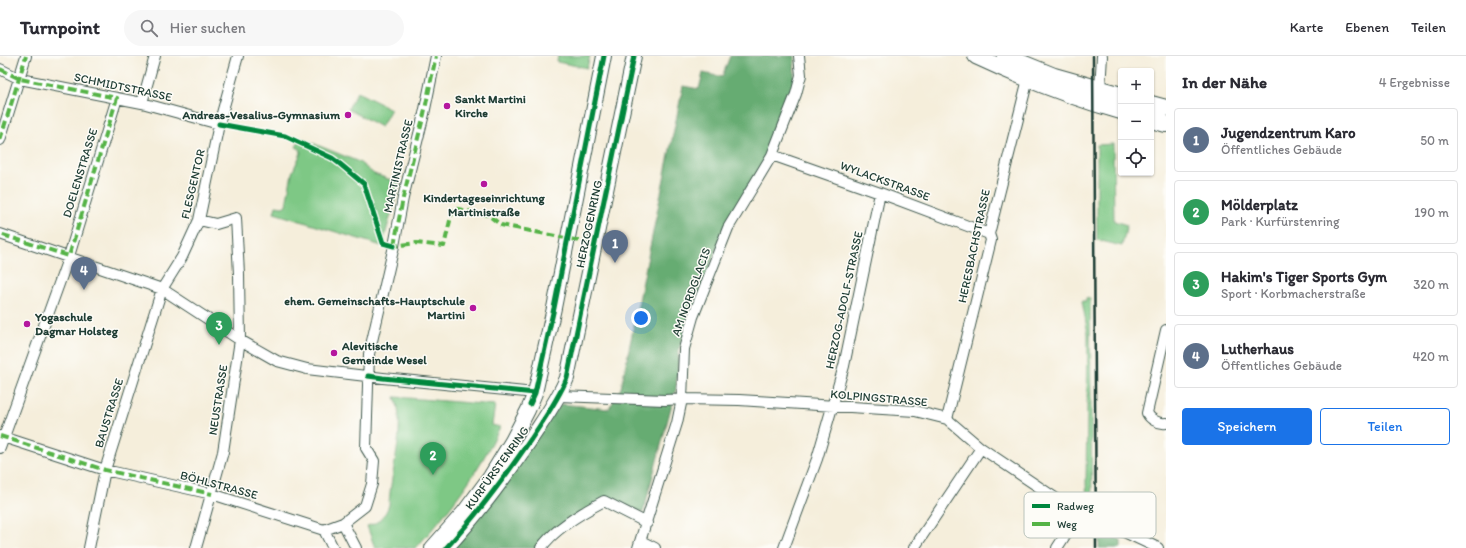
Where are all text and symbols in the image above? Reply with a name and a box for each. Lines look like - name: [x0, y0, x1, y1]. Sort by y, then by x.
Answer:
- search box: [124, 10, 404, 46]
- text: Turnpoint: [20, 16, 100, 39]
- icon: search: [138, 17, 160, 39]
- text: Hier suchen: [170, 19, 246, 37]
- text: Karte: [1290, 19, 1323, 36]
- text: Ebenen: [1345, 19, 1389, 36]
- text: Teilen: [1411, 19, 1446, 36]
- map controls: [1118, 68, 1154, 176]
- button: +: [1118, 68, 1154, 104]
- street label: SCHMIDTSTRASSE: [73, 70, 174, 104]
- text: In der Nähe: [1182, 72, 1267, 92]
- text: 4 Ergebnisse: [1379, 75, 1450, 90]
- place label: Sankt Martini Kirche: [455, 92, 526, 120]
- marker: Sankt Martini Kirche: [442, 101, 452, 111]
- button: −: [1118, 104, 1154, 140]
- place label: Andreas-Vesalius-Gymnasium: [182, 108, 341, 123]
- marker: Andreas-Vesalius-Gymnasium: [343, 110, 353, 120]
- street label: MARTINISTRASSE: [380, 118, 416, 214]
- text: Jugendzentrum Karo: [1221, 124, 1356, 142]
- street label: DOELENSTRASSE: [60, 126, 100, 219]
- text: 1: [1193, 133, 1199, 148]
- text: 50 m: [1420, 133, 1449, 148]
- button: locate: [1118, 140, 1154, 176]
- text: Öffentliches Gebäude: [1221, 142, 1342, 157]
- street label: FLESGENTOR: [178, 148, 208, 220]
- street label: WYLACKSTRASSE: [838, 158, 932, 204]
- marker: Kindertageseinrichtung Martinistraße: [479, 179, 489, 189]
- street label: HERZOGENRING: [573, 179, 605, 269]
- street label: HERESBACHSTRASSE: [955, 188, 993, 304]
- place label: Kindertageseinrichtung Martinistraße: [423, 191, 546, 219]
- text: Mölderplatz: [1221, 196, 1298, 214]
- text: 2: [1193, 205, 1199, 220]
- text: 190 m: [1414, 205, 1449, 220]
- text: Park · Kurfürstenring: [1221, 214, 1340, 229]
- pin: 1: [602, 230, 628, 263]
- street label: HERZOG-ADOLF-STRASSE: [823, 230, 866, 370]
- street label: AM NORDGLACIS: [669, 246, 714, 338]
- pin: 4: [71, 257, 97, 290]
- text: Hakim's Tiger Sports Gym: [1221, 268, 1387, 286]
- text: 3: [1192, 277, 1200, 292]
- text: 320 m: [1413, 277, 1449, 292]
- text: Sport · Korbmacherstraße: [1221, 286, 1366, 301]
- place label: ehem. Gemeinschafts-Hauptschule Martini: [284, 294, 465, 322]
- marker: ehem. Gemeinschafts-Hauptschule Martini: [468, 303, 478, 313]
- your location: [631, 308, 651, 328]
- place label: Yogaschule Dagmar Holsteg: [34, 310, 119, 339]
- pin: 3: [206, 312, 232, 345]
- marker: Yogaschule Dagmar Holsteg: [22, 319, 32, 329]
- place label: Alevitische Gemeinde Wesel: [341, 339, 427, 367]
- text: Lutherhaus: [1221, 340, 1294, 358]
- marker: Alevitische Gemeinde Wesel: [329, 348, 339, 358]
- text: 4: [1192, 349, 1200, 364]
- text: 420 m: [1412, 349, 1449, 364]
- text: Öffentliches Gebäude: [1221, 358, 1342, 373]
- street label: NEUSTRASSE: [206, 363, 231, 436]
- street label: BAUSTRASSE: [92, 376, 126, 449]
- street label: KOLPINGSTRASSE: [830, 387, 929, 409]
- button: Speichern: [1182, 408, 1312, 445]
- button: Teilen: [1320, 408, 1450, 445]
- street label: KURFÜRSTENRING: [462, 424, 532, 512]
- pin: 2: [420, 442, 446, 475]
- street label: BÖHLSTRASSE: [179, 468, 260, 502]
- legend: [1024, 492, 1156, 538]
- text: Radweg: [1057, 500, 1094, 513]
- text: Weg: [1057, 518, 1077, 531]

